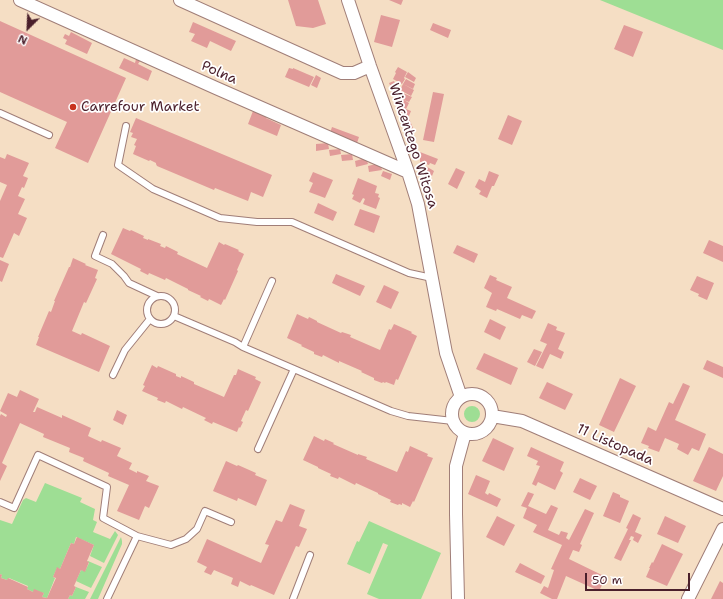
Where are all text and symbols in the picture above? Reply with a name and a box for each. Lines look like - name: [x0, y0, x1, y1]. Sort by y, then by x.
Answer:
- north arrow: [8, 8, 48, 48]
- text: N: [16, 31, 30, 48]
- street label: Polna: [198, 58, 240, 88]
- street label: Wincentego Witosa: [385, 81, 441, 211]
- place label: Carrefour Market: [81, 99, 200, 115]
- marker: Carrefour Market: [68, 102, 78, 112]
- street label: 11 Listopada: [574, 421, 656, 469]
- scale bar: [587, 565, 692, 591]
- text: 50 m: [592, 572, 622, 588]

